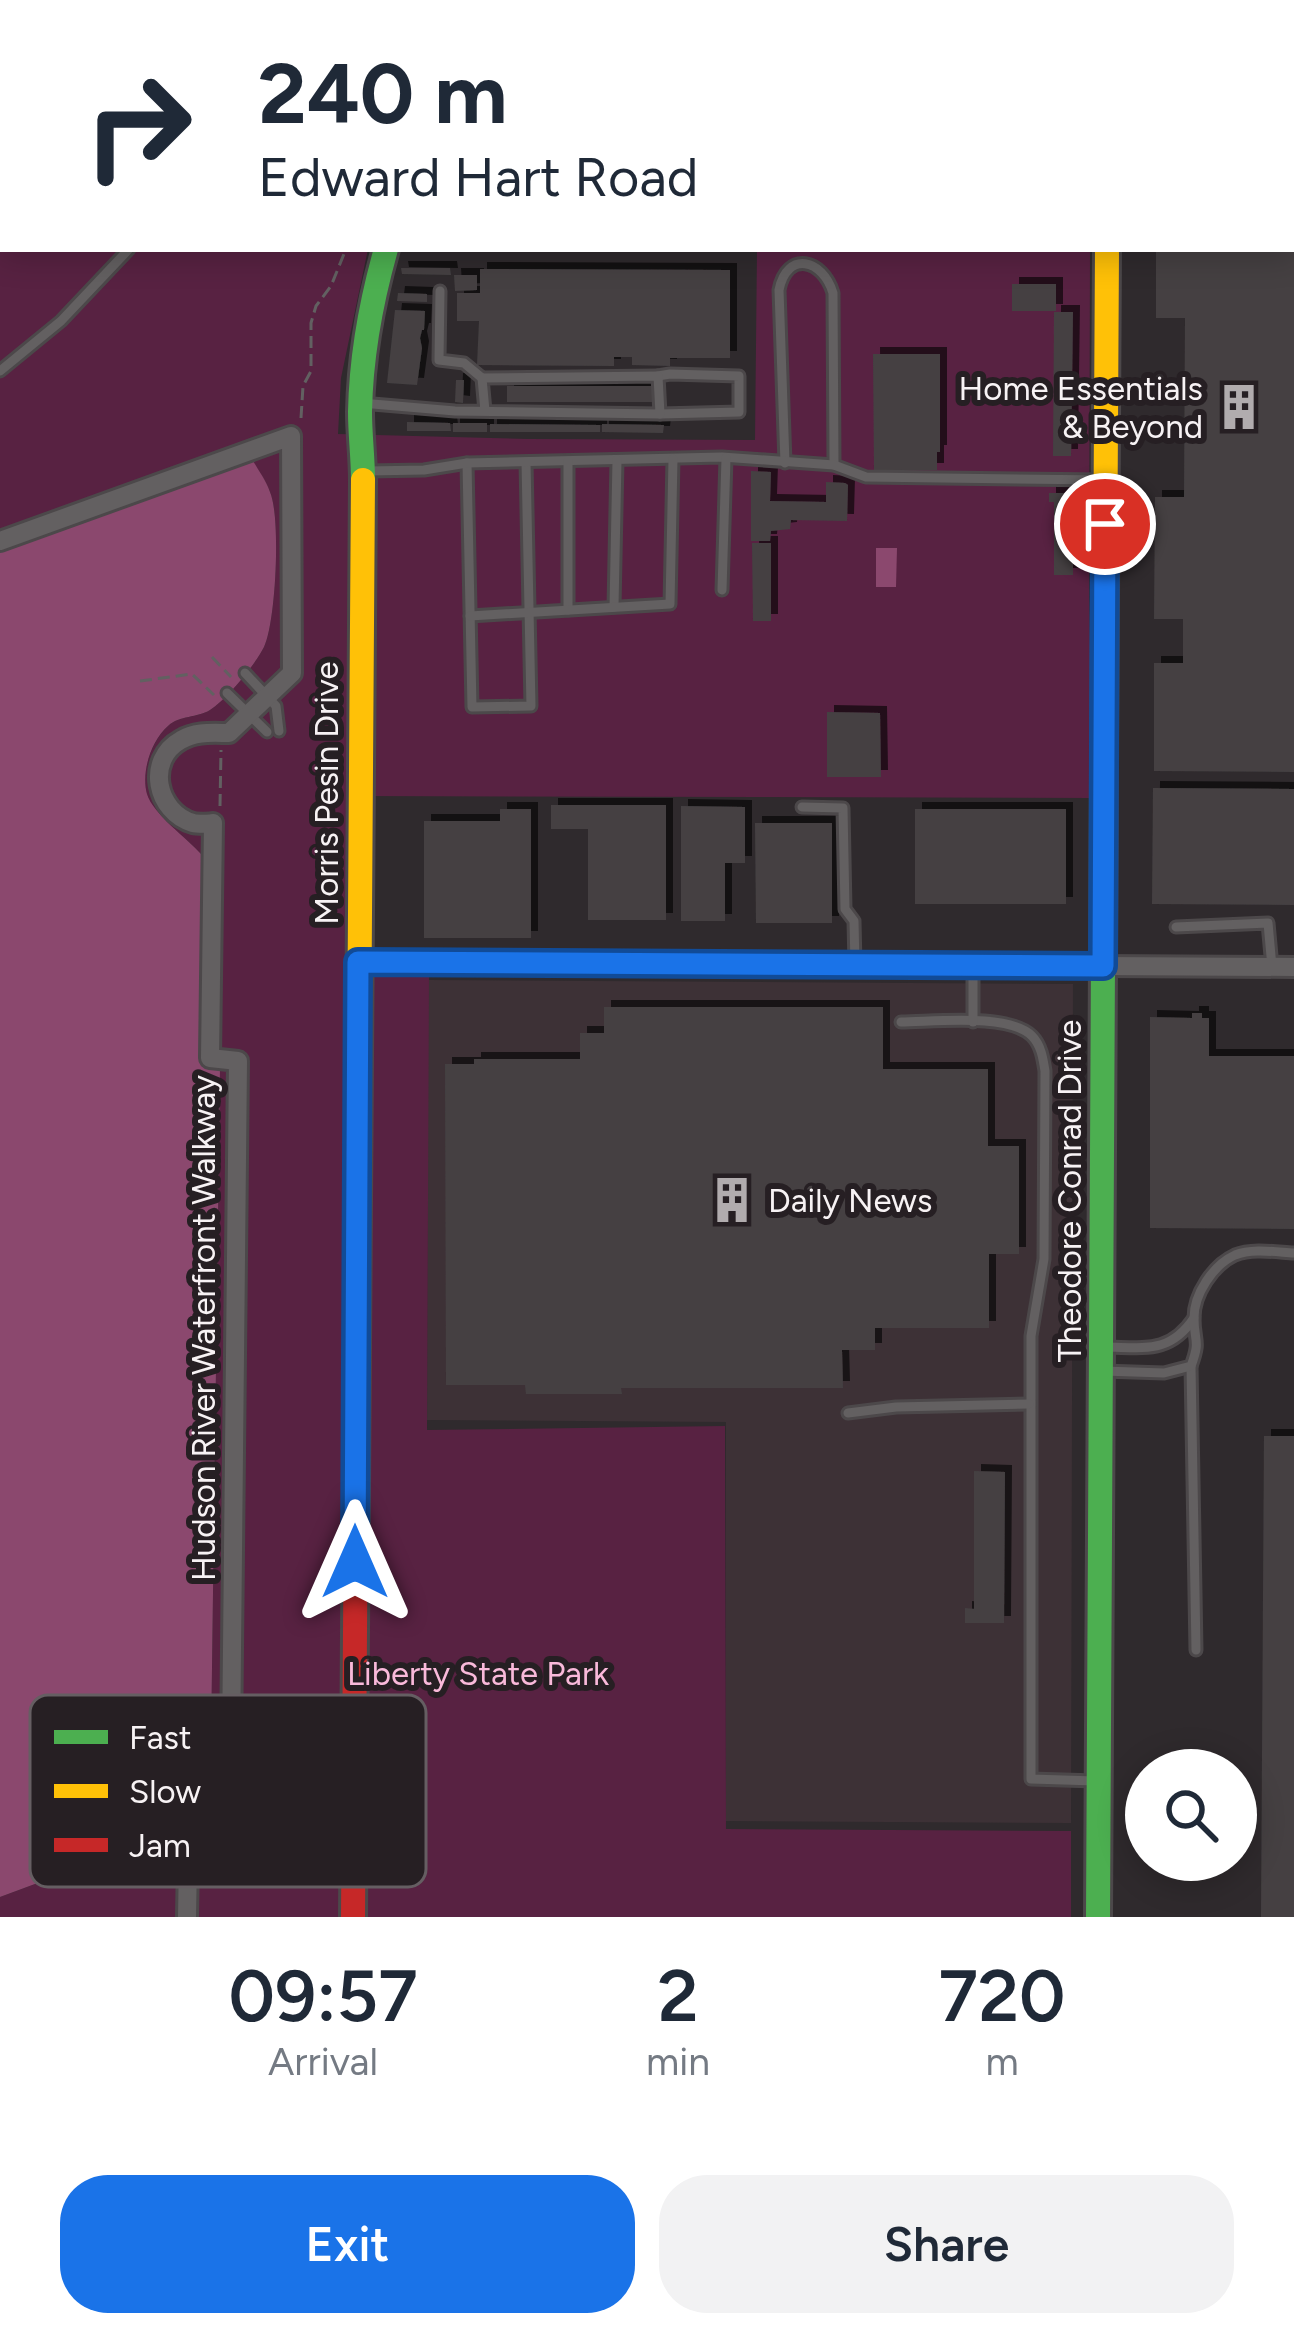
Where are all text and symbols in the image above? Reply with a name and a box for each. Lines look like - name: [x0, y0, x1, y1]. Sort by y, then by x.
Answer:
- text: 240 m: [258, 43, 507, 144]
- icon: right: [60, 48, 216, 204]
- text: Edward Hart Road: [258, 145, 699, 210]
- place label: Home Essentials & Beyond: [959, 369, 1203, 446]
- building icon: Home Essentials & Beyond: [1214, 382, 1264, 432]
- pin: [1054, 473, 1156, 575]
- icon: arrive: [1072, 491, 1138, 557]
- street label: Morris Pesin Drive: [307, 661, 346, 925]
- street label: Theodore Conrad Drive: [1050, 1020, 1089, 1362]
- street label: Hudson River Waterfront Walkway: [184, 1074, 223, 1581]
- building icon: Daily News: [707, 1175, 757, 1225]
- place label: Daily News: [768, 1181, 932, 1220]
- position arrow: [292, 1499, 418, 1625]
- park label: Liberty State Park: [347, 1654, 609, 1693]
- legend: [30, 1695, 426, 1887]
- text: Fast: [129, 1718, 191, 1757]
- map controls: [1125, 1749, 1257, 1881]
- button: search: [1125, 1749, 1257, 1881]
- text: Slow: [129, 1772, 201, 1811]
- text: Jam: [129, 1826, 191, 1865]
- text: 09:57: [228, 1953, 418, 2039]
- text: 2: [658, 1953, 699, 2039]
- text: 720: [939, 1953, 1066, 2039]
- text: Arrival: [268, 2038, 378, 2085]
- text: min: [646, 2038, 710, 2085]
- text: m: [985, 2038, 1019, 2085]
- button: Exit: [60, 2175, 635, 2313]
- button: Share: [659, 2175, 1234, 2313]

